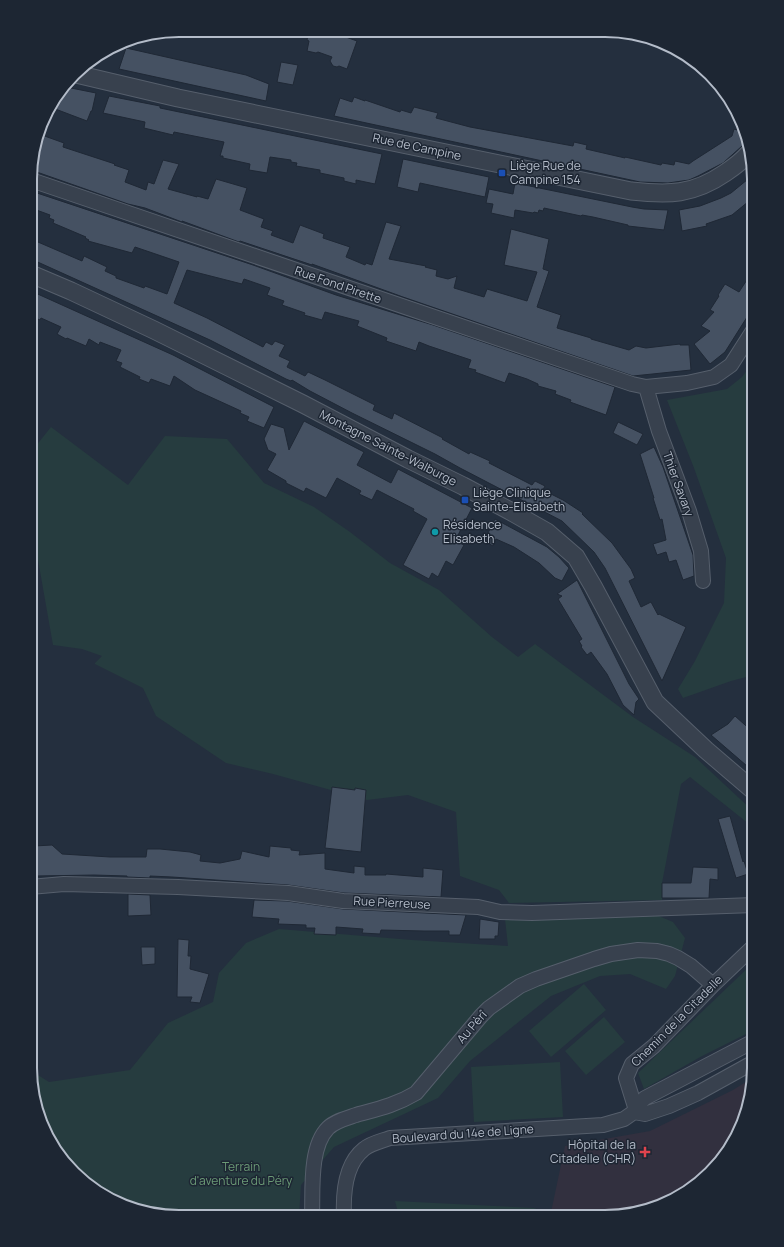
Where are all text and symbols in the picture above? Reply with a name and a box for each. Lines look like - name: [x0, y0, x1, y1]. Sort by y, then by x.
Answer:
- street label: Rue de Campine: [371, 129, 463, 164]
- place label: Liège Rue de Campine 154: [510, 157, 581, 188]
- marker: Liège Rue de Campine 154: [497, 168, 507, 178]
- street label: Rue Fond Pirette: [292, 262, 384, 307]
- street label: Montagne Sainte-Walburge: [317, 405, 460, 490]
- street label: Thier Savary: [659, 449, 698, 519]
- place label: Liège Clinique Sainte-Elisabeth: [473, 484, 565, 515]
- marker: Liège Clinique Sainte-Elisabeth: [460, 495, 470, 505]
- place label: Résidence Elisabeth: [443, 516, 501, 547]
- marker: Résidence Elisabeth: [430, 527, 440, 537]
- street label: Rue Pierreuse: [353, 892, 431, 913]
- street label: Chemin de la Citadelle: [627, 971, 726, 1070]
- street label: Au Pèrî: [453, 1006, 491, 1047]
- street label: Boulevard du 14e de Ligne: [392, 1120, 534, 1147]
- place label: Hôpital de la Citadelle (CHR): [550, 1136, 636, 1167]
- marker: Hôpital de la Citadelle (CHR): [639, 1146, 651, 1158]
- park label: Terrain d'aventure du Péry: [190, 1158, 293, 1189]

